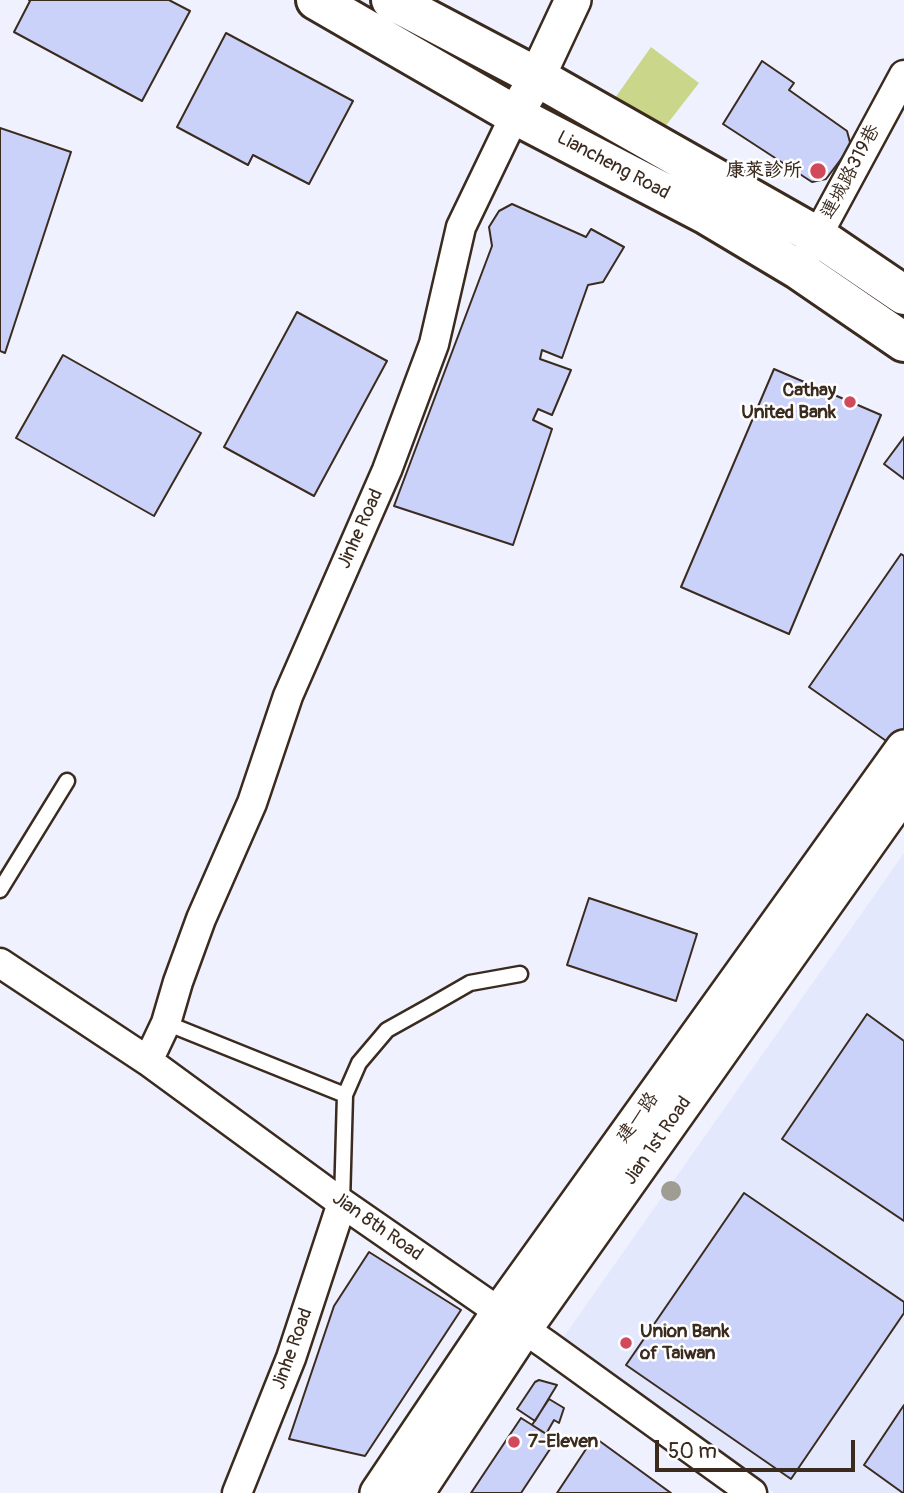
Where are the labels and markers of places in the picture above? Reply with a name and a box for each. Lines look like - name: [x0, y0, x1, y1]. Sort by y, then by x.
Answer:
- place label: 康萊診所: [726, 160, 802, 182]
- marker: 康萊診所: [808, 161, 828, 181]
- place label: Cathay United Bank: [741, 380, 836, 424]
- marker: Cathay United Bank: [842, 394, 858, 410]
- place label: Union Bank of Taiwan: [640, 1321, 729, 1365]
- marker: Union Bank of Taiwan: [618, 1335, 634, 1351]
- place label: 7-Eleven: [528, 1431, 598, 1453]
- marker: 7-Eleven: [506, 1434, 522, 1450]

